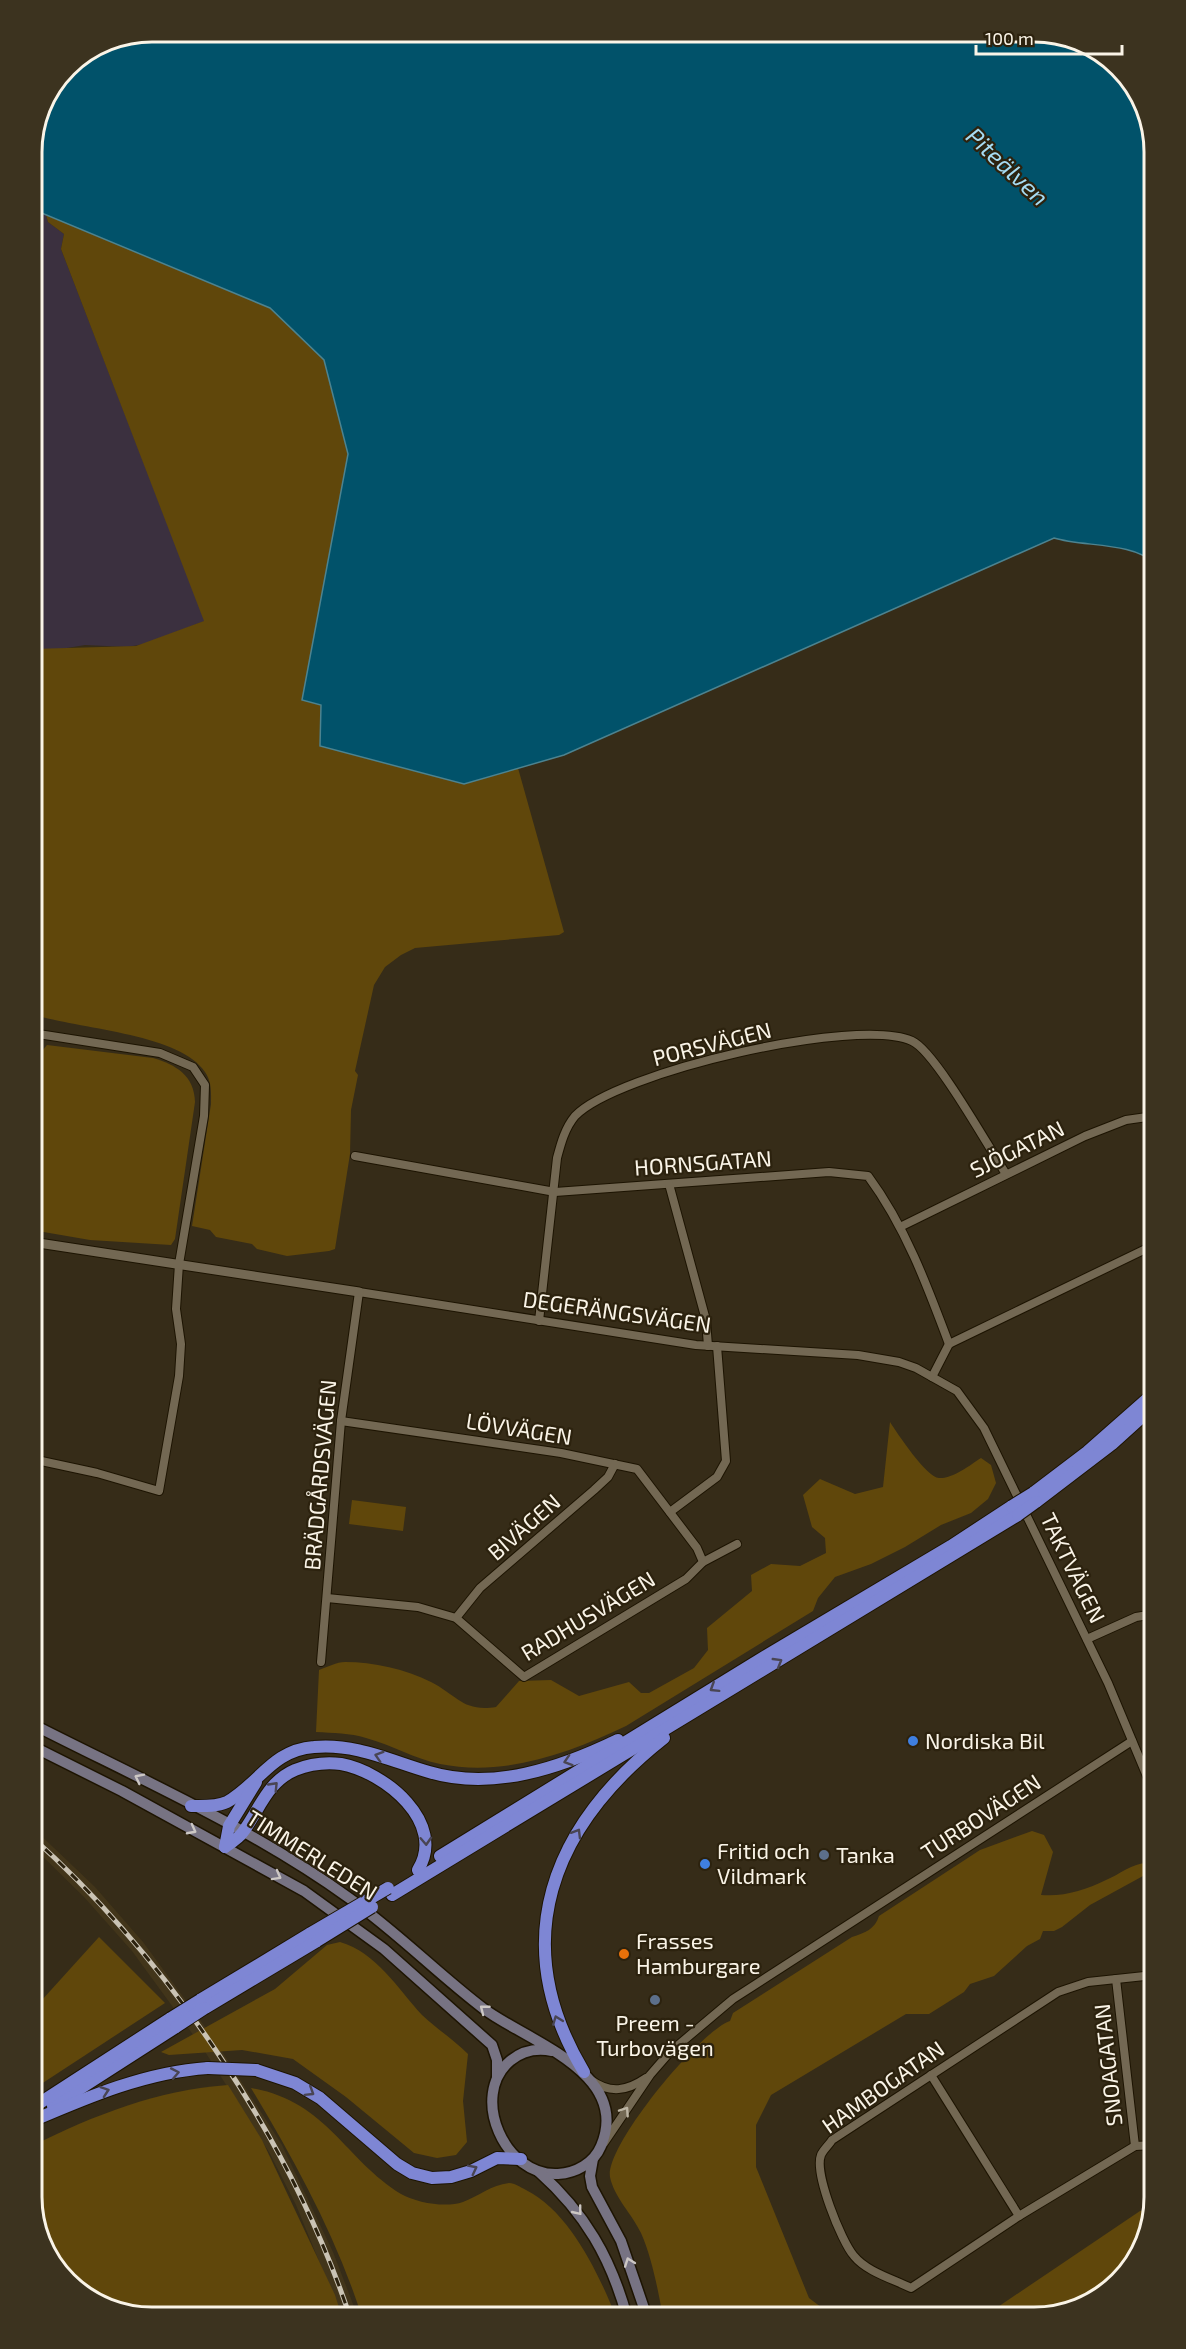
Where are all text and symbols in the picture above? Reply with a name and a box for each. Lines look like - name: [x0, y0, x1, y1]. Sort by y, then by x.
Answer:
- scale bar: [976, 18, 1122, 56]
- text: 100 m: [985, 27, 1034, 49]
- water label: Piteälven: [961, 121, 1055, 211]
- street label: PORSVÄGEN: [650, 1016, 774, 1070]
- street label: SJÖGATAN: [965, 1114, 1068, 1182]
- street label: HORNSGATAN: [633, 1144, 773, 1180]
- street label: DEGERÄNGSVÄGEN: [521, 1285, 713, 1337]
- street label: BRÄDGÅRDSVÄGEN: [298, 1378, 340, 1571]
- street label: LÖVVÄGEN: [464, 1407, 574, 1449]
- street label: BIVÄGEN: [482, 1488, 565, 1565]
- street label: TAKTVÄGEN: [1036, 1508, 1112, 1627]
- street label: RADHUSVÄGEN: [516, 1565, 659, 1665]
- one-way arrow: [772, 1658, 782, 1670]
- one-way arrow: [710, 1680, 720, 1692]
- place label: Nordiska Bil: [925, 1727, 1045, 1753]
- marker: Nordiska Bil: [906, 1734, 920, 1748]
- one-way arrow: [374, 1751, 385, 1763]
- one-way arrow: [563, 1754, 574, 1766]
- street label: TURBOVÄGEN: [916, 1768, 1045, 1864]
- one-way arrow: [135, 1774, 145, 1785]
- one-way arrow: [267, 1782, 278, 1792]
- street label: TIMMERLEDEN: [242, 1804, 383, 1905]
- one-way arrow: [186, 1822, 197, 1834]
- one-way arrow: [570, 1829, 582, 1839]
- one-way arrow: [419, 1837, 432, 1846]
- place label: Fritid och Vildmark: [717, 1837, 810, 1888]
- place label: Tanka: [836, 1841, 895, 1867]
- marker: Tanka: [817, 1848, 831, 1862]
- marker: Fritid och Vildmark: [698, 1857, 712, 1871]
- one-way arrow: [270, 1868, 281, 1880]
- place label: Frasses Hamburgare: [636, 1927, 760, 1978]
- marker: Frasses Hamburgare: [617, 1947, 631, 1961]
- marker: Preem - Turbovägen: [648, 1993, 662, 2007]
- street label: SNOAGATAN: [1088, 2003, 1126, 2128]
- one-way arrow: [480, 2006, 491, 2017]
- place label: Preem - Turbovägen: [596, 2009, 714, 2060]
- one-way arrow: [552, 2015, 564, 2026]
- street label: HAMBOGATAN: [816, 2035, 948, 2138]
- one-way arrow: [169, 2067, 179, 2080]
- one-way arrow: [304, 2084, 314, 2096]
- one-way arrow: [99, 2086, 110, 2099]
- one-way arrow: [618, 2107, 629, 2118]
- one-way arrow: [467, 2165, 478, 2177]
- one-way arrow: [570, 2205, 581, 2216]
- one-way arrow: [624, 2257, 637, 2267]

